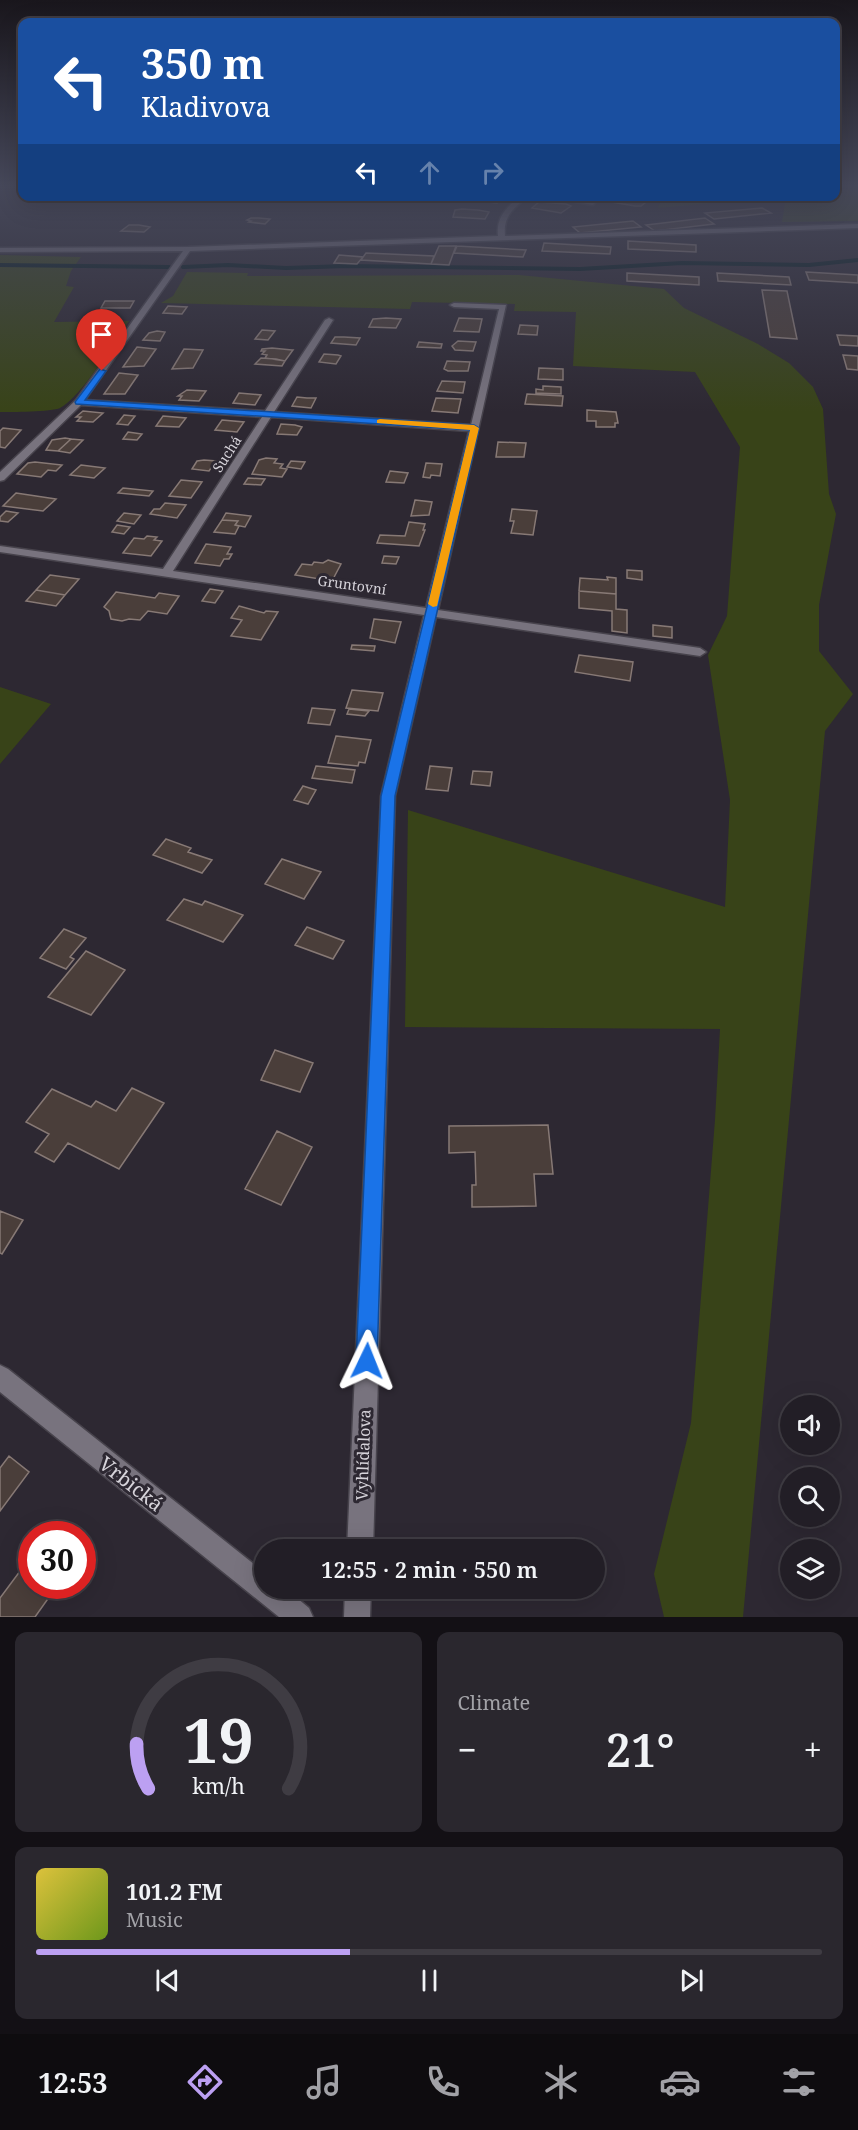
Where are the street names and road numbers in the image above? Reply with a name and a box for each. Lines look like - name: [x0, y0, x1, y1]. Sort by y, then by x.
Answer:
- street label: Suchá: [208, 432, 246, 476]
- street label: Gruntovní: [317, 570, 388, 599]
- street label: Vyhlídalova: [350, 1409, 376, 1501]
- street label: Vrbická: [94, 1450, 169, 1517]

